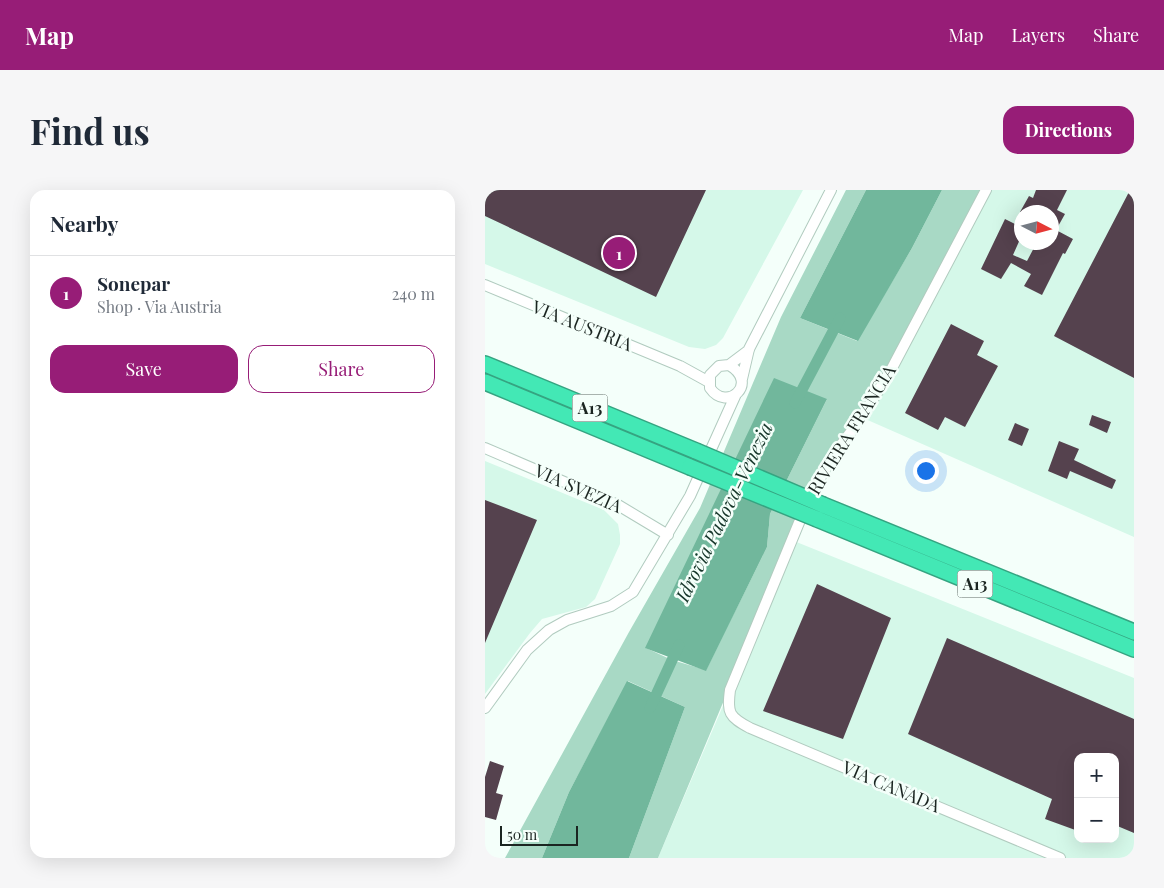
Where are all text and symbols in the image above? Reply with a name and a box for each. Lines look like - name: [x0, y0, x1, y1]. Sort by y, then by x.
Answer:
- text: Map: [25, 19, 74, 51]
- text: Map: [948, 23, 983, 47]
- text: Layers: [1011, 23, 1065, 47]
- text: Share: [1093, 23, 1139, 47]
- button: Directions: [1003, 106, 1134, 154]
- text: Find us: [30, 107, 150, 154]
- north arrow: [1014, 205, 1059, 250]
- text: Nearby: [50, 209, 119, 237]
- pin: 1: [603, 234, 635, 272]
- text: Sonepar: [97, 270, 170, 296]
- text: 1: [63, 283, 69, 304]
- text: 240 m: [392, 283, 435, 304]
- street label: VIA AUSTRIA: [528, 294, 637, 356]
- text: Shop · Via Austria: [97, 296, 222, 317]
- button: Save: [50, 345, 238, 393]
- button: Share: [248, 345, 435, 393]
- street label: RIVIERA FRANCIA: [802, 359, 901, 499]
- road number: A13: [573, 394, 607, 422]
- water label: Idrovia Padova-Venezia: [668, 417, 778, 606]
- street label: VIA SVEZIA: [530, 458, 627, 518]
- your location: [913, 458, 939, 484]
- road number: A13: [957, 570, 993, 598]
- map controls: [1074, 753, 1119, 843]
- button: +: [1074, 753, 1119, 798]
- street label: VIA CANADA: [838, 754, 945, 818]
- button: −: [1074, 798, 1119, 843]
- scale bar: [500, 823, 577, 846]
- text: 50 m: [507, 825, 537, 844]

